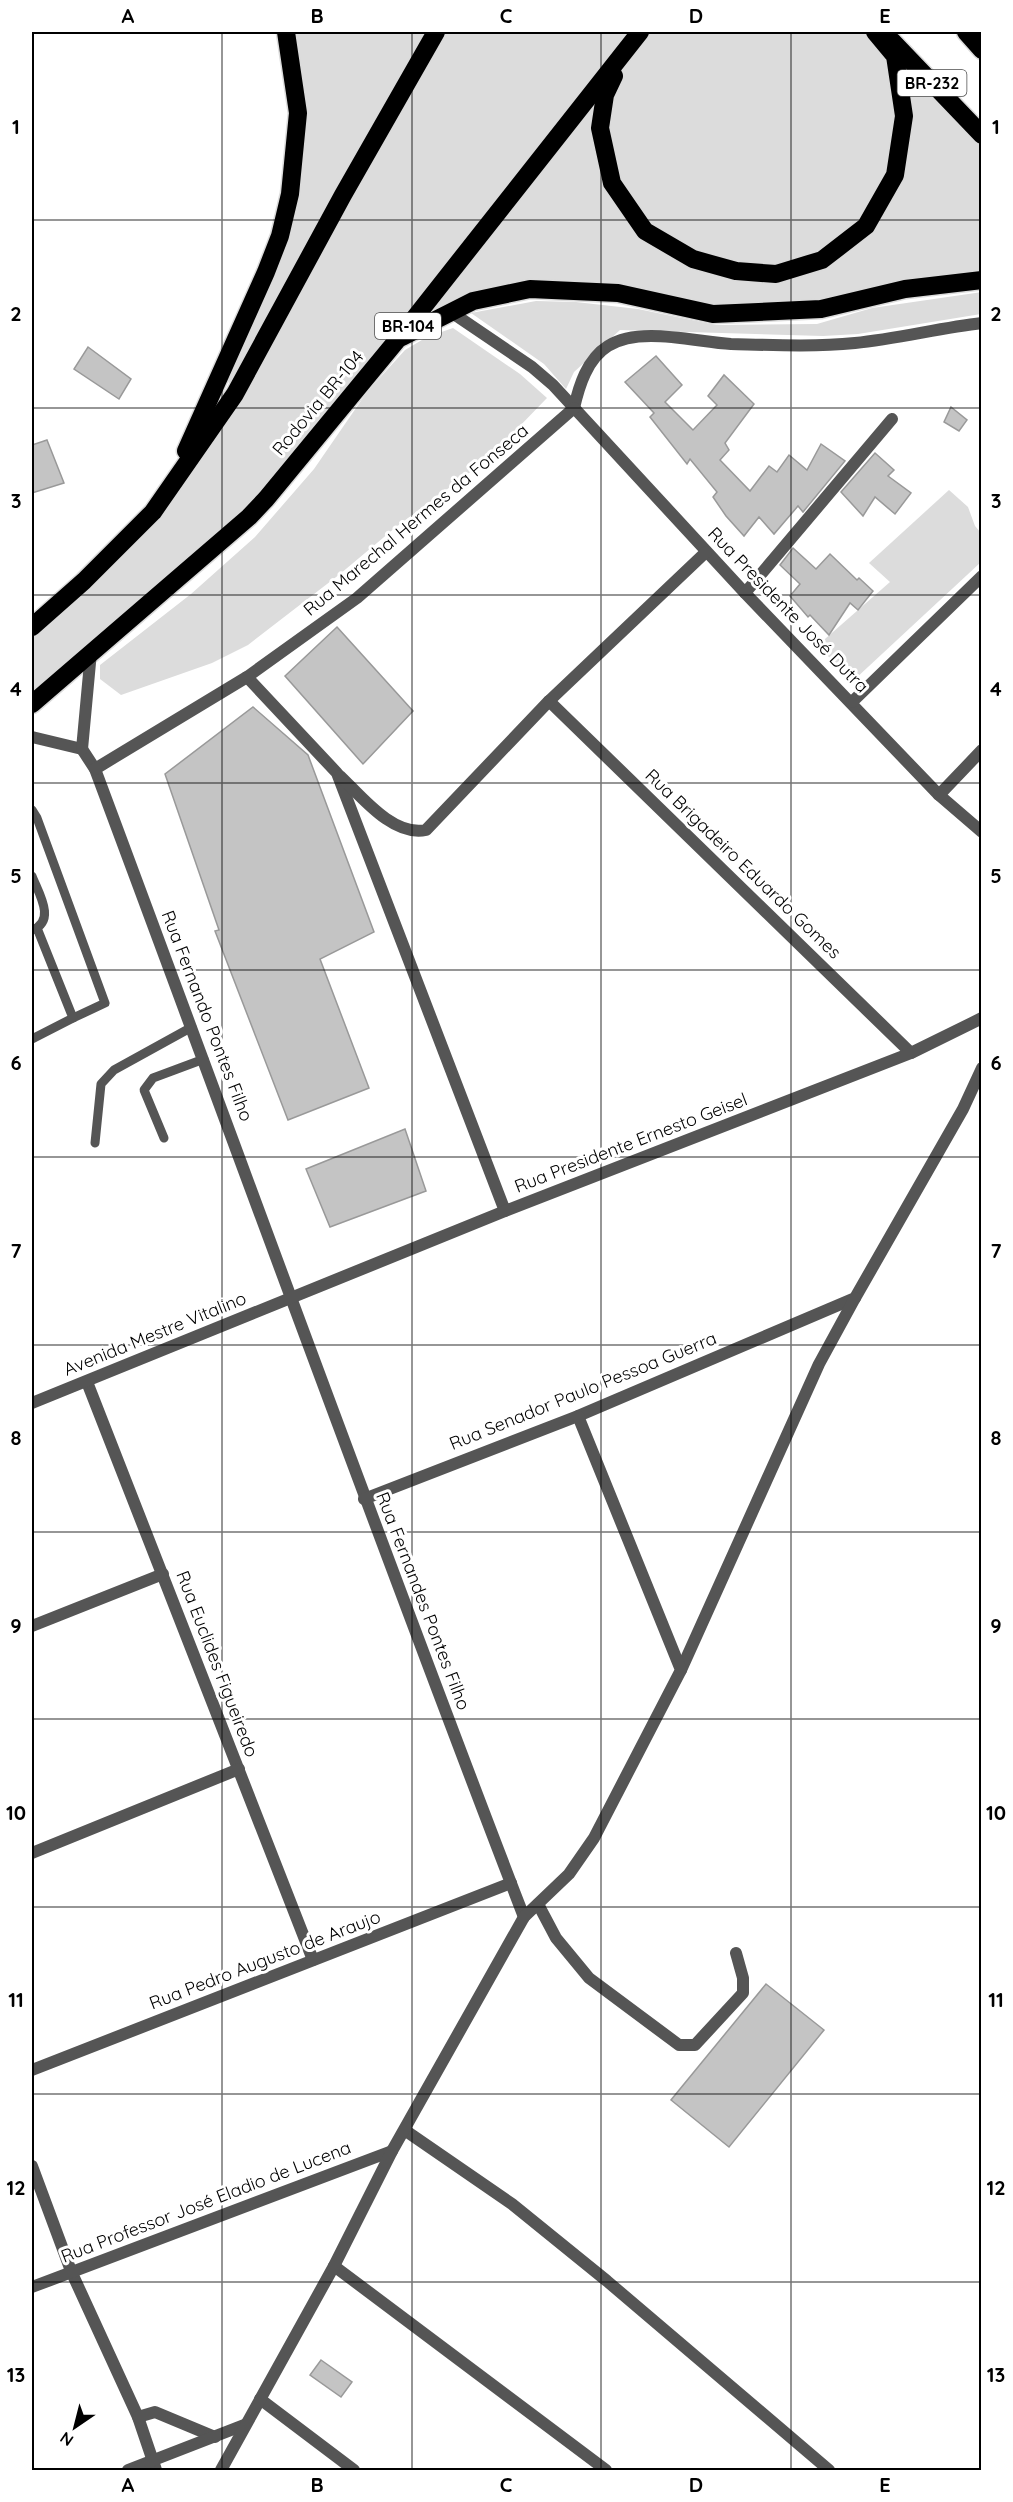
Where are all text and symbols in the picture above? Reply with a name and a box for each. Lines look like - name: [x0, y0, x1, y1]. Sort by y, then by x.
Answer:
- text: A: [122, 3, 135, 28]
- text: B: [310, 3, 324, 28]
- text: C: [500, 3, 513, 28]
- text: D: [689, 3, 703, 28]
- text: E: [879, 3, 891, 28]
- road number: BR-232: [898, 70, 966, 96]
- text: 1: [12, 114, 20, 139]
- text: 1: [992, 114, 1000, 139]
- text: 2: [10, 301, 22, 326]
- text: 2: [990, 301, 1002, 326]
- road number: BR-104: [375, 313, 441, 339]
- street label: Rodovia BR-104: [267, 345, 368, 460]
- street label: Rua Marechal Hermes da Fonseca: [298, 419, 533, 621]
- text: 3: [11, 488, 21, 513]
- text: 3: [991, 488, 1001, 513]
- street label: Rua Presidente José Dutra: [703, 522, 874, 697]
- text: 4: [10, 676, 22, 701]
- text: 4: [990, 676, 1002, 701]
- street label: Rua Brigadeiro Eduardo Gomes: [640, 764, 846, 964]
- text: 5: [10, 863, 22, 888]
- text: 5: [990, 863, 1002, 888]
- street label: Rua Fernando Pontes Filho: [157, 907, 258, 1125]
- text: 6: [10, 1050, 22, 1075]
- text: 6: [990, 1050, 1002, 1075]
- street label: Rua Presidente Ernesto Geisel: [511, 1087, 750, 1198]
- text: 7: [11, 1238, 22, 1263]
- text: 7: [991, 1238, 1002, 1263]
- street label: Avenida Mestre Vitalino: [60, 1286, 250, 1381]
- street label: Rua Senador Paulo Pessoa Guerra: [446, 1326, 720, 1455]
- text: 8: [11, 1425, 22, 1450]
- text: 8: [991, 1425, 1002, 1450]
- street label: Rua Fernandes Pontes Filho: [371, 1489, 476, 1713]
- street label: Rua Euclides Figueiredo: [171, 1567, 264, 1760]
- text: 9: [10, 1613, 22, 1638]
- text: 9: [990, 1613, 1002, 1638]
- text: 10: [6, 1800, 26, 1825]
- text: 10: [986, 1800, 1006, 1825]
- street label: Rua Pedro Augusto de Araujo: [146, 1905, 384, 2014]
- text: 11: [8, 1987, 24, 2012]
- text: 11: [988, 1987, 1004, 2012]
- street label: Rua Professor José Eladio de Lucena: [58, 2135, 354, 2268]
- text: 12: [6, 2175, 26, 2200]
- text: 12: [986, 2175, 1006, 2200]
- text: 13: [7, 2362, 25, 2387]
- text: 13: [987, 2362, 1005, 2387]
- north arrow: [45, 2397, 105, 2457]
- text: N: [56, 2428, 77, 2451]
- text: A: [122, 2472, 135, 2497]
- text: B: [310, 2472, 324, 2497]
- text: C: [500, 2472, 513, 2497]
- text: D: [689, 2472, 703, 2497]
- text: E: [879, 2472, 891, 2497]

